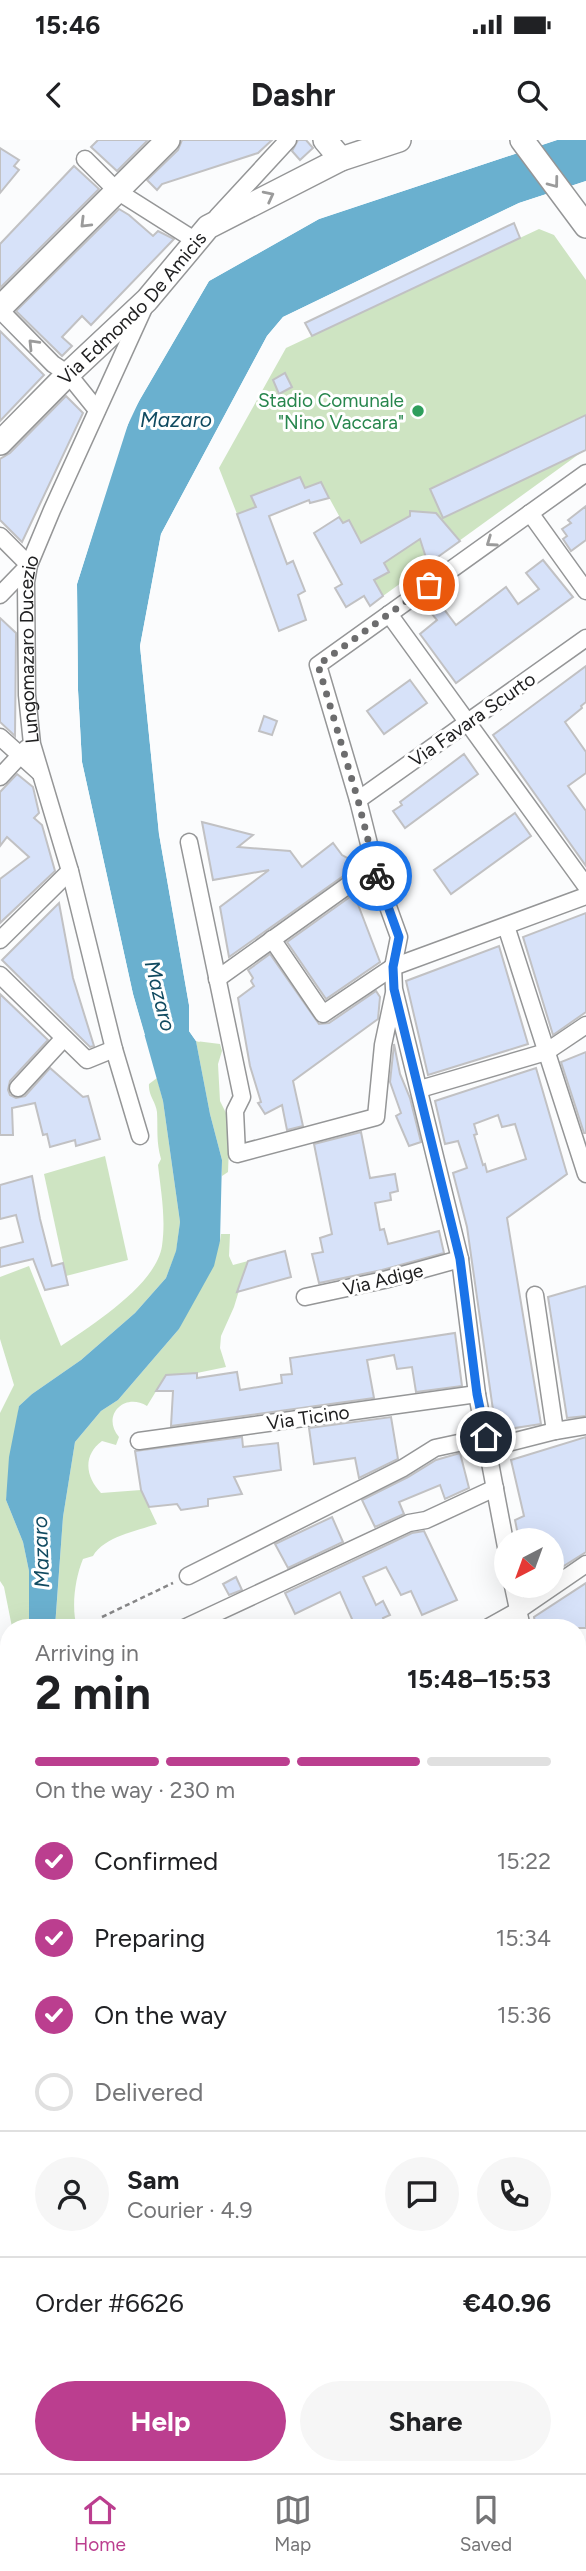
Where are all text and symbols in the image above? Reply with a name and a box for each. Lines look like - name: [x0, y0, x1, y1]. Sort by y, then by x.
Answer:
- text: 15:46: [35, 9, 100, 41]
- icon: back: [35, 76, 73, 114]
- text: Dashr: [251, 76, 335, 114]
- icon: search: [513, 76, 551, 114]
- one-way arrow: [546, 175, 558, 188]
- one-way arrow: [262, 190, 274, 204]
- one-way arrow: [81, 214, 94, 227]
- street label: Via Edmondo De Amicis: [53, 227, 211, 390]
- one-way arrow: [28, 339, 41, 352]
- place label: Stadio Comunale "Nino Vaccara": [258, 389, 404, 434]
- marker: Stadio Comunale "Nino Vaccara": [410, 403, 426, 419]
- water label: Mazaro: [140, 407, 212, 432]
- one-way arrow: [486, 533, 499, 546]
- street label: Lungomazaro Ducezio: [15, 551, 44, 745]
- pin: [399, 555, 459, 615]
- icon: bag: [410, 566, 448, 604]
- street label: Via Favara Scurto: [405, 667, 540, 772]
- courier: [342, 841, 412, 911]
- icon: bike: [358, 857, 396, 895]
- water label: Mazaro: [140, 958, 181, 1034]
- street label: Via Adige: [341, 1258, 426, 1301]
- street label: Via Ticino: [265, 1400, 351, 1435]
- pin: [456, 1407, 516, 1467]
- icon: home: [467, 1418, 505, 1456]
- water label: Mazaro: [27, 1516, 54, 1588]
- north arrow: [494, 1528, 564, 1598]
- map controls: [494, 1528, 564, 1598]
- text: Arriving in: [35, 1639, 139, 1667]
- text: 15:48–15:53: [407, 1663, 551, 1695]
- text: 2 min: [35, 1665, 151, 1721]
- text: On the way · 230 m: [35, 1776, 235, 1804]
- icon: check: [35, 1842, 73, 1880]
- text: Confirmed: [94, 1845, 218, 1877]
- text: 15:22: [497, 1847, 551, 1875]
- icon: check: [35, 1919, 73, 1957]
- text: Preparing: [94, 1922, 205, 1954]
- text: 15:34: [496, 1924, 551, 1952]
- icon: check: [35, 1996, 73, 2034]
- text: On the way: [94, 1999, 227, 2031]
- text: 15:36: [497, 2001, 551, 2029]
- text: Delivered: [94, 2076, 203, 2108]
- button: person: [35, 2157, 109, 2231]
- button: chat: [385, 2157, 459, 2231]
- button: phone: [477, 2157, 551, 2231]
- text: Sam: [127, 2164, 179, 2196]
- text: Courier · 4.9: [127, 2196, 253, 2224]
- text: Order #6626: [35, 2287, 184, 2319]
- text: €40.96: [463, 2287, 551, 2319]
- button: Help: [35, 2381, 286, 2461]
- button: Share: [300, 2381, 551, 2461]
- tab: Home: [74, 2491, 126, 2556]
- tab: Map: [274, 2491, 312, 2556]
- tab: Saved: [460, 2491, 512, 2556]

